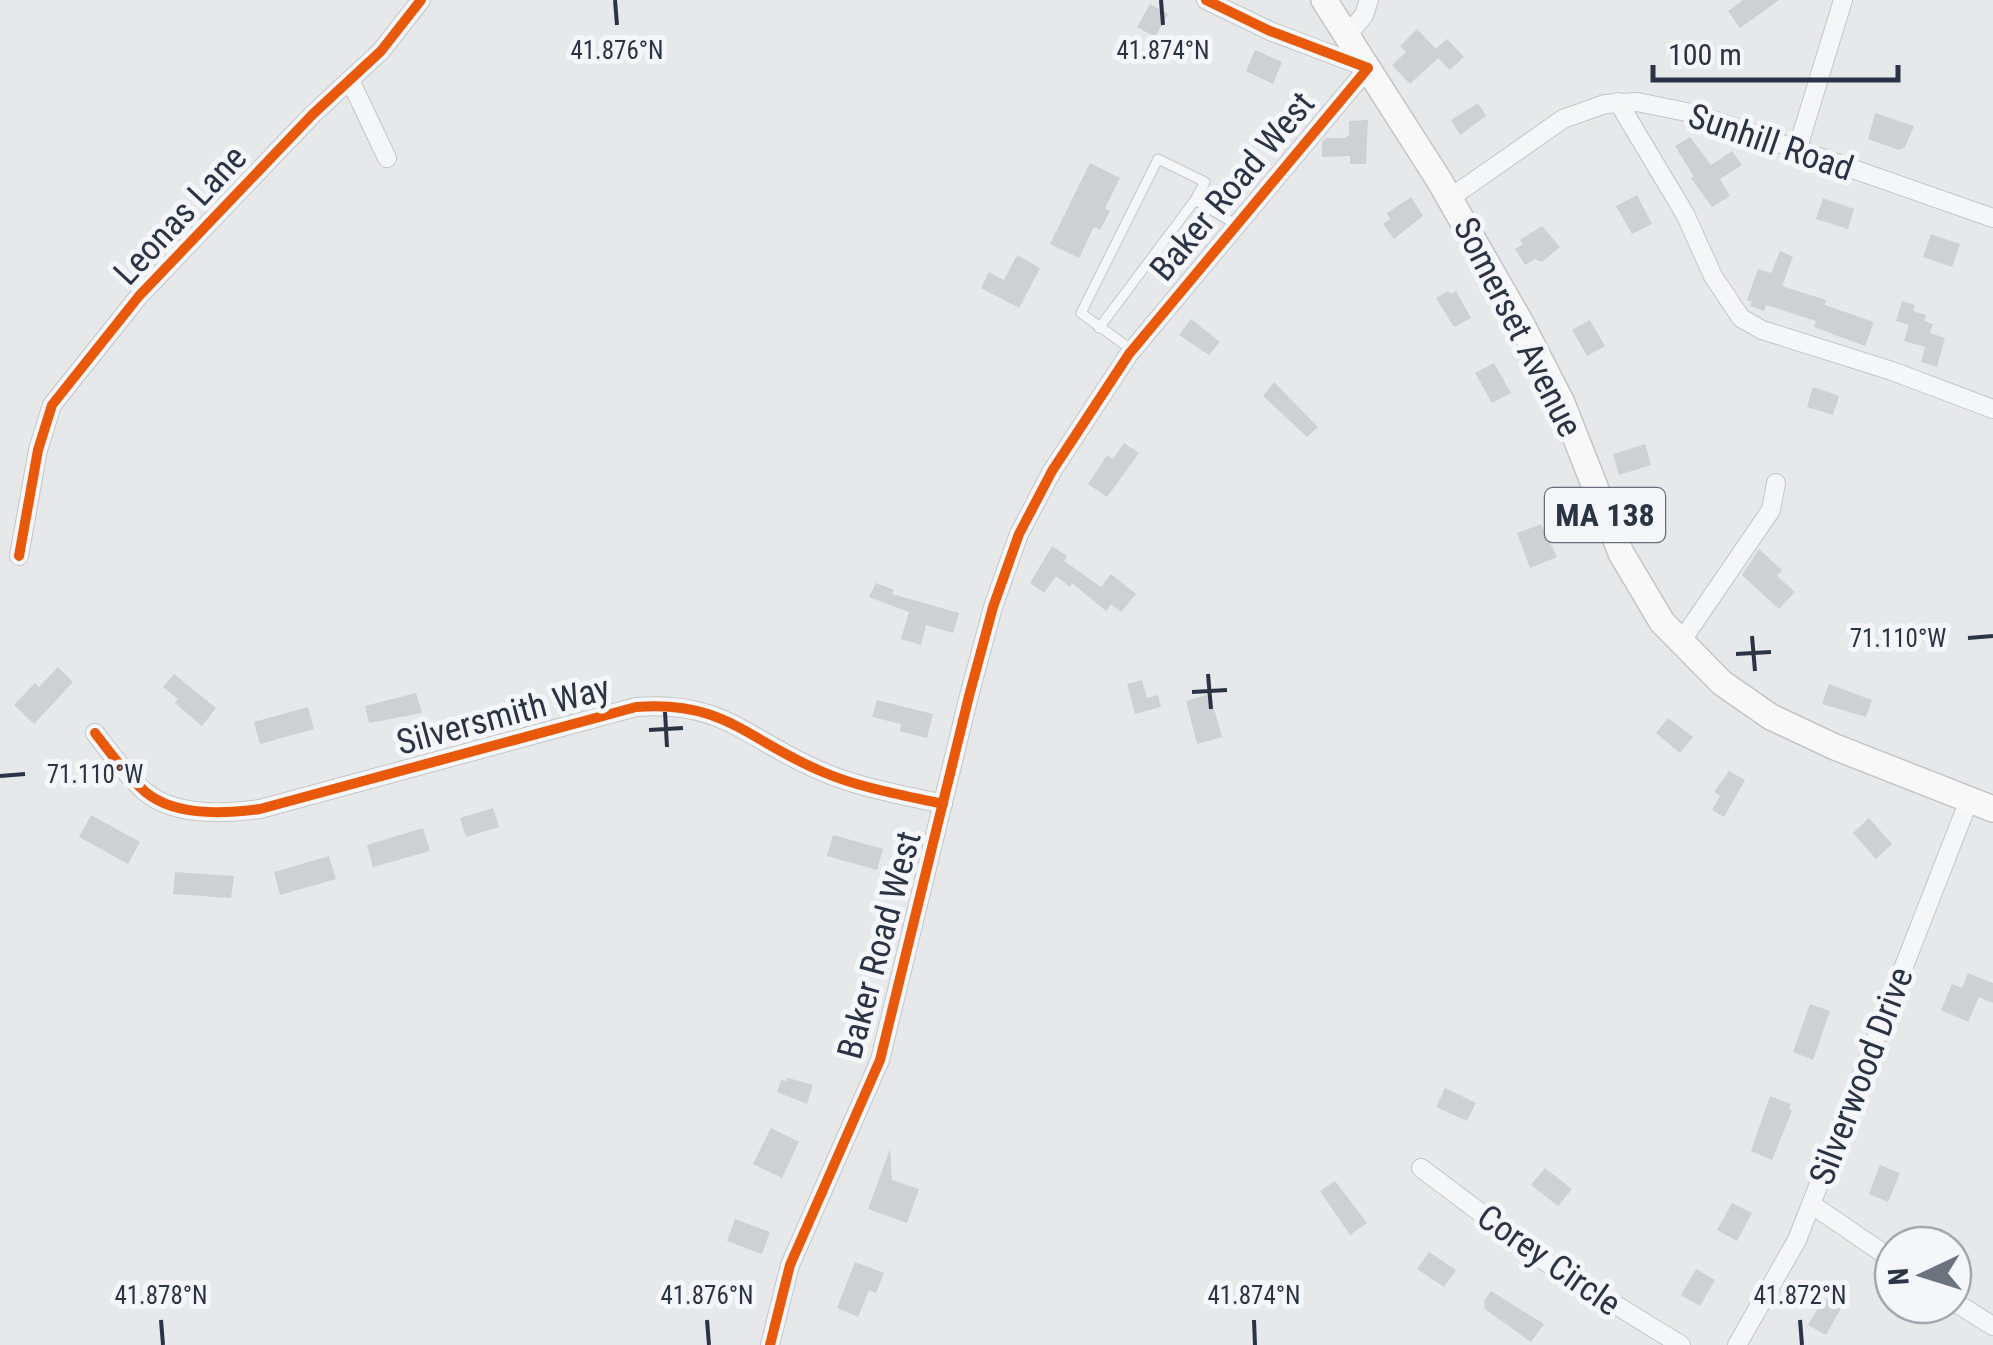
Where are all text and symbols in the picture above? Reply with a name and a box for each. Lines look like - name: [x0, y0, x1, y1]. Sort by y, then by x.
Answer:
- scale bar: [1653, 20, 1898, 82]
- text: 41.876°N: [570, 36, 664, 65]
- text: 41.874°N: [1116, 36, 1210, 65]
- text: 100 m: [1668, 37, 1742, 72]
- street label: Baker Road West: [1142, 84, 1323, 289]
- street label: Sunhill Road: [1683, 95, 1859, 190]
- street label: Leonas Lane: [106, 137, 255, 293]
- street label: Somerset Avenue: [1445, 211, 1590, 444]
- road number: MA 138: [1545, 488, 1665, 542]
- text: 71.110°W: [1850, 624, 1946, 653]
- street label: Silversmith Way: [392, 667, 614, 764]
- text: 71.110°W: [47, 760, 143, 789]
- street label: Baker Road West: [829, 827, 930, 1063]
- street label: Silverwood Drive: [1801, 962, 1922, 1191]
- street label: Corey Circle: [1469, 1196, 1628, 1325]
- north arrow: [1873, 1225, 1973, 1325]
- text: N: [1882, 1267, 1916, 1286]
- text: 41.878°N: [114, 1281, 208, 1310]
- text: 41.876°N: [660, 1281, 754, 1310]
- text: 41.874°N: [1207, 1281, 1301, 1310]
- text: 41.872°N: [1753, 1281, 1847, 1310]

